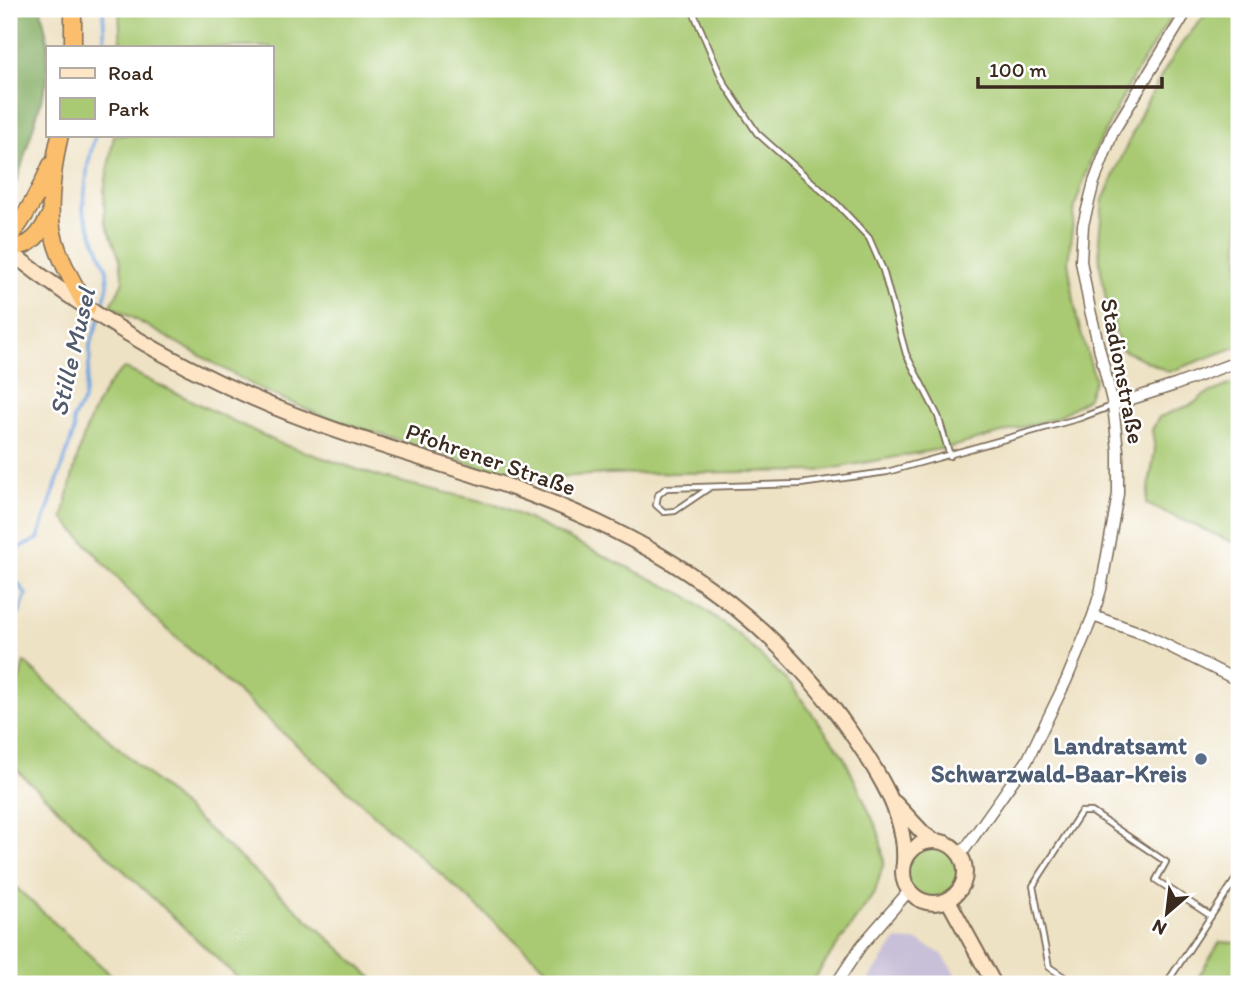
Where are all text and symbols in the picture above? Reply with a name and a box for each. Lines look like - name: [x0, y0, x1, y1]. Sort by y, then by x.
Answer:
- legend: [46, 46, 273, 136]
- scale bar: [978, 46, 1162, 90]
- text: 100 m: [989, 57, 1047, 82]
- text: Road: [108, 60, 154, 85]
- text: Park: [108, 96, 150, 121]
- water label: Stille Musel: [42, 283, 103, 419]
- street label: Stadionstraße: [1095, 296, 1151, 446]
- street label: Pfohrener Straße: [402, 416, 580, 502]
- place label: Landratsamt Schwarzwald-Baar-Kreis: [931, 731, 1187, 788]
- marker: Landratsamt Schwarzwald-Baar-Kreis: [1193, 751, 1209, 767]
- north arrow: [1132, 878, 1202, 948]
- text: N: [1148, 914, 1170, 941]

